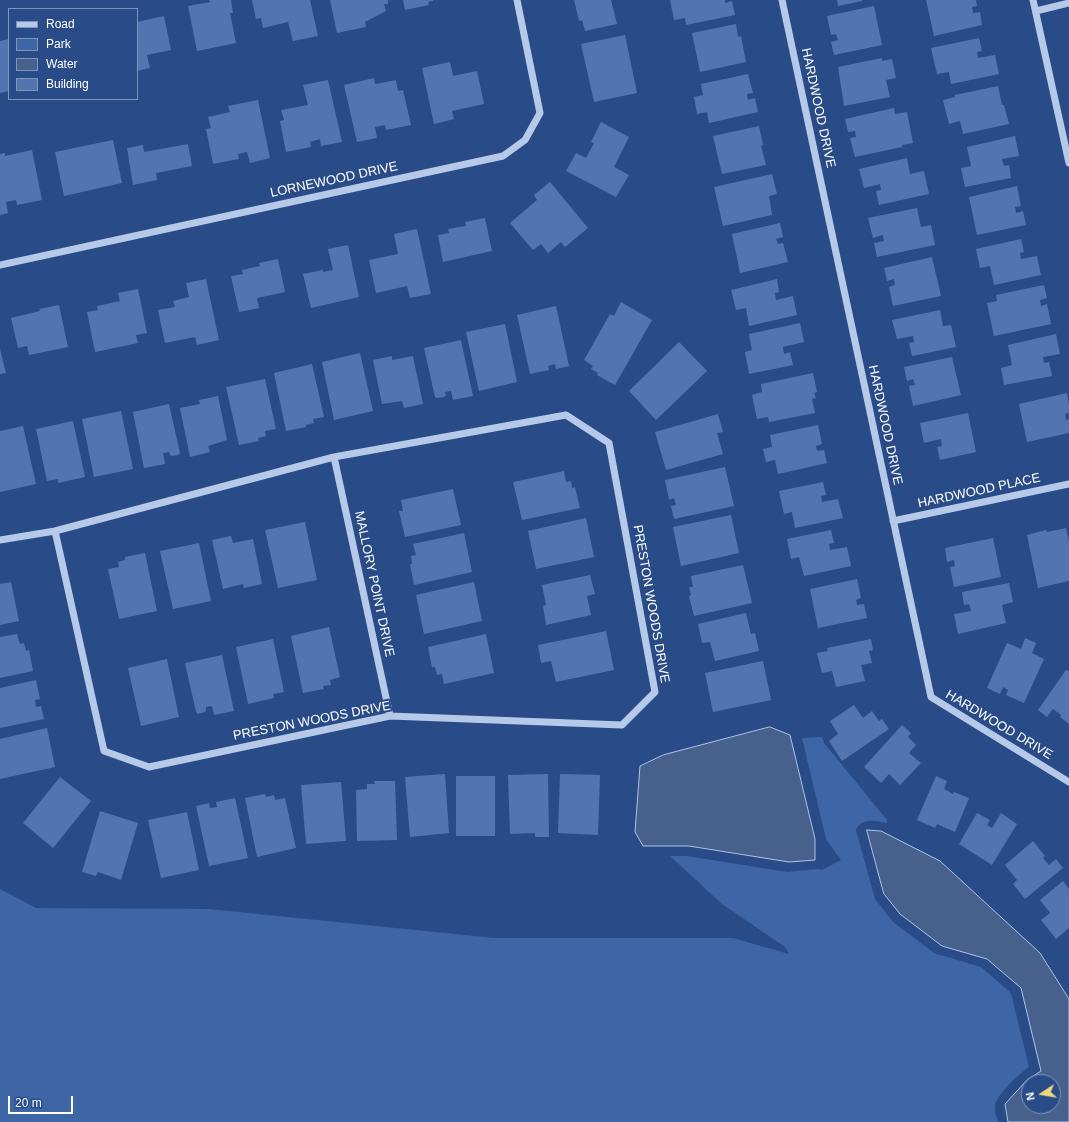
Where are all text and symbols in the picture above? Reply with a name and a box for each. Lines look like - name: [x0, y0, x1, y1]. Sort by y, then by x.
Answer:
- legend: [8, 8, 138, 100]
- text: Road: [46, 17, 75, 31]
- text: Park: [46, 37, 71, 51]
- street label: HARDWOOD DRIVE: [798, 47, 838, 169]
- text: Water: [46, 57, 78, 71]
- text: Building: [46, 77, 89, 91]
- street label: LORNEWOOD DRIVE: [269, 159, 399, 201]
- street label: HARDWOOD DRIVE: [865, 364, 905, 486]
- street label: HARDWOOD PLACE: [916, 470, 1042, 512]
- street label: MALLORY POINT DRIVE: [351, 510, 397, 658]
- street label: PRESTON WOODS DRIVE: [629, 524, 673, 684]
- street label: HARDWOOD DRIVE: [943, 687, 1055, 763]
- street label: PRESTON WOODS DRIVE: [232, 698, 392, 744]
- north arrow: [1021, 1074, 1061, 1114]
- scale bar: [10, 1088, 75, 1114]
- text: N: [1024, 1091, 1037, 1101]
- text: 20 m: [15, 1096, 42, 1110]

